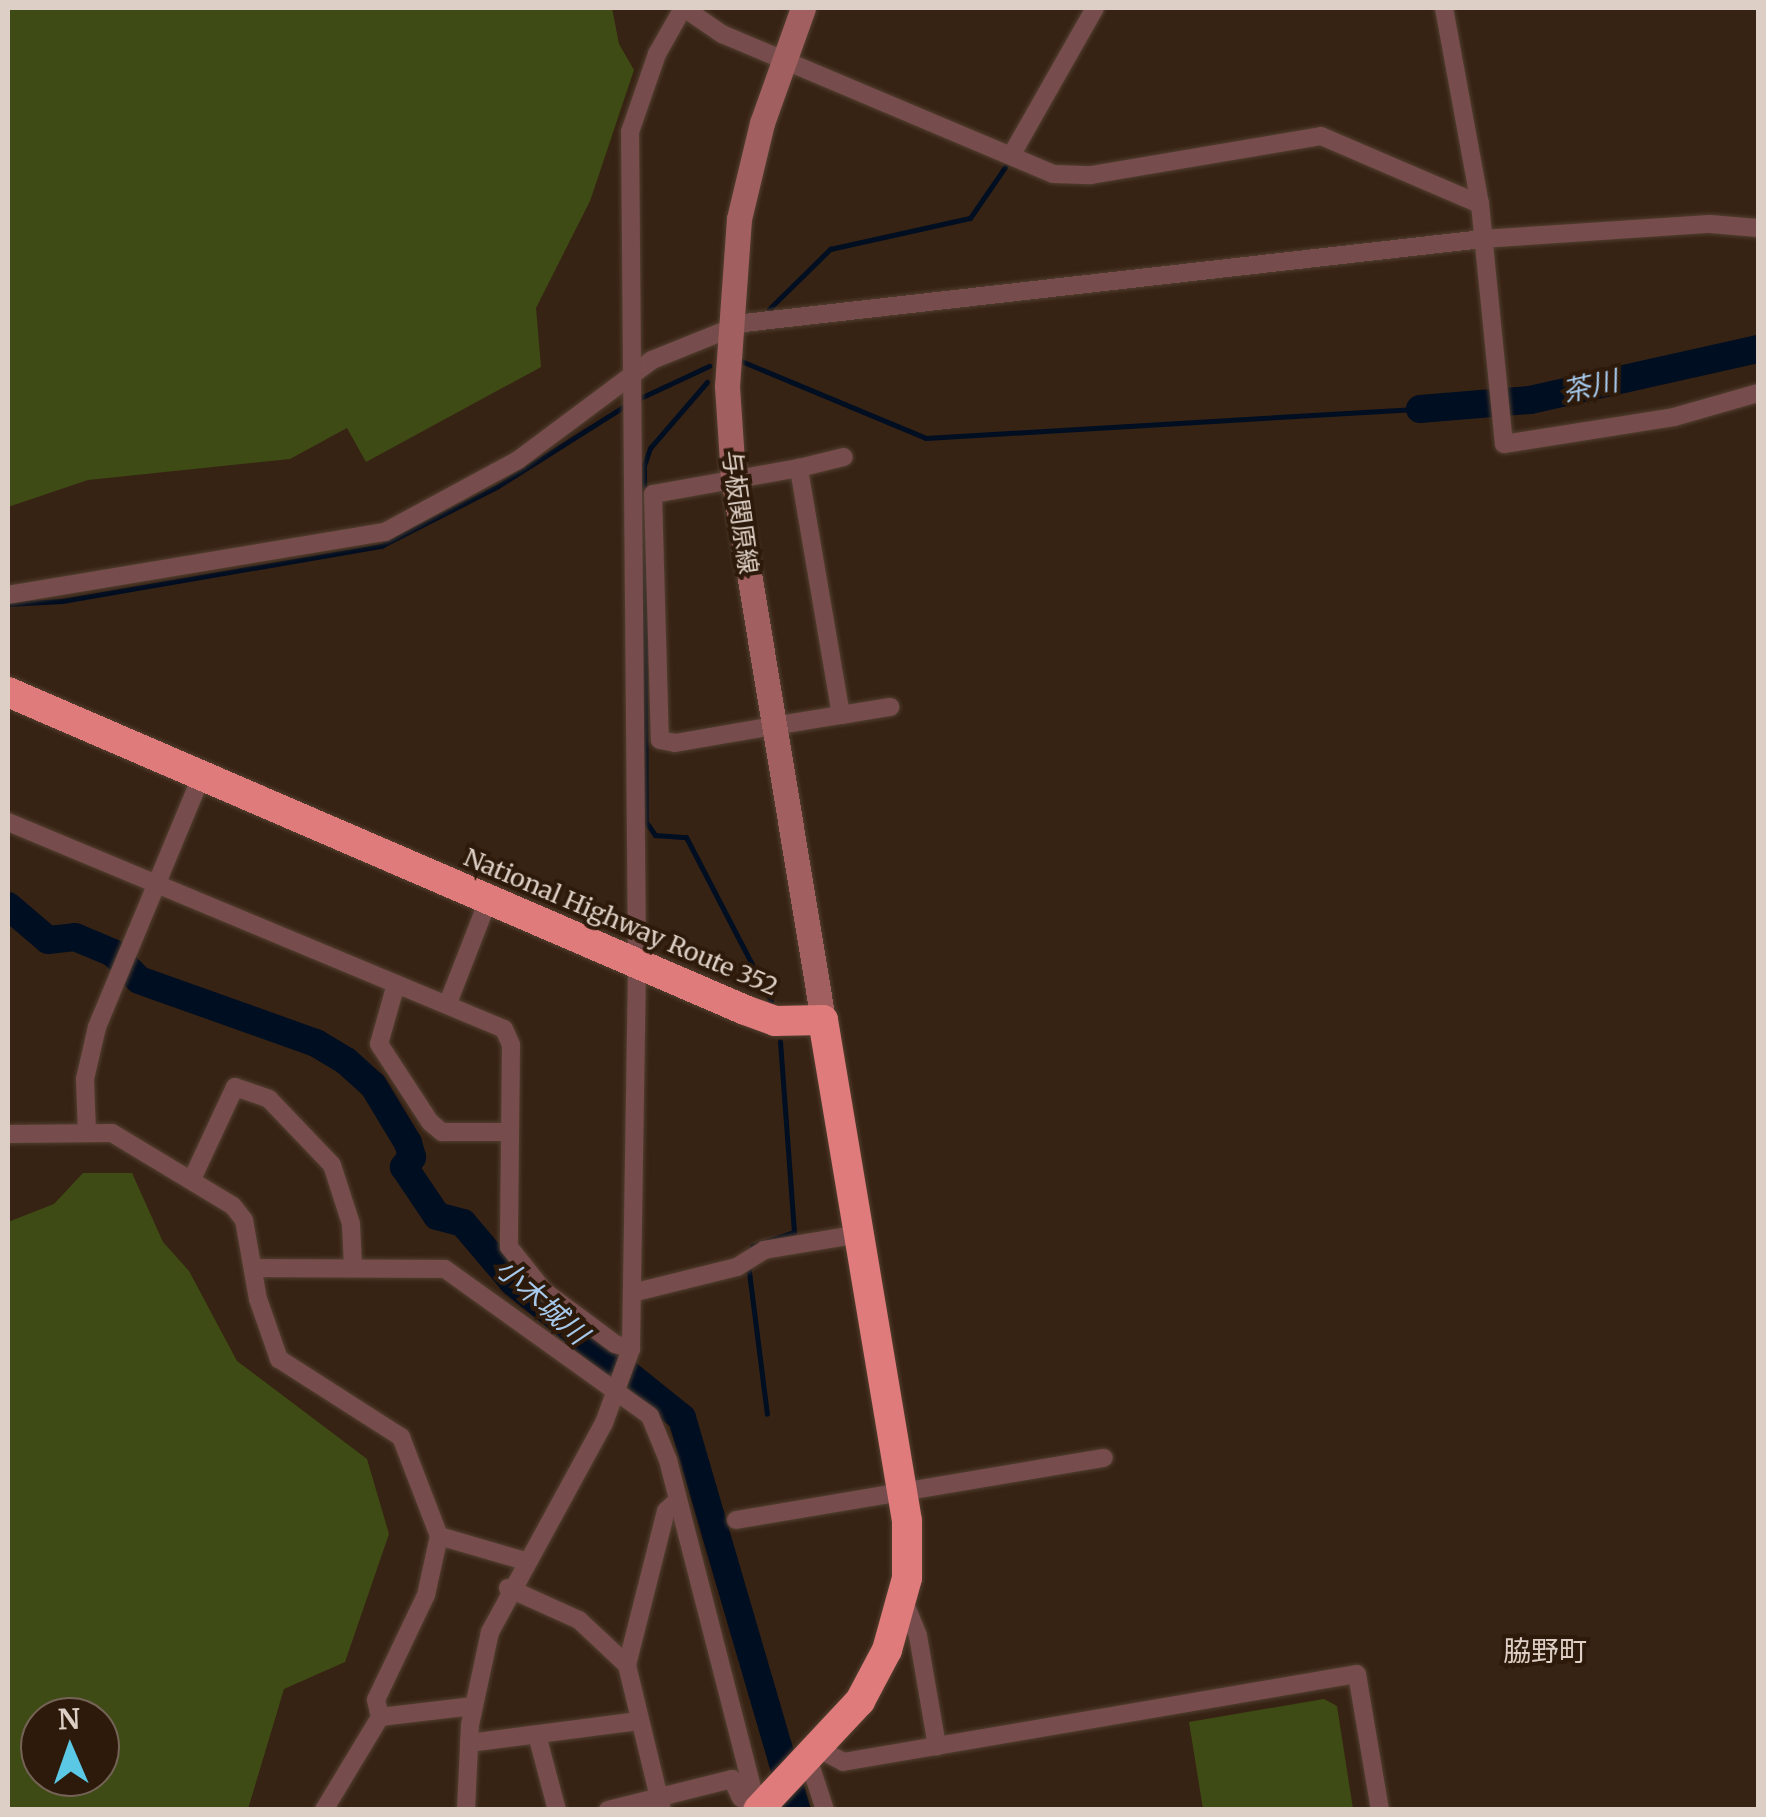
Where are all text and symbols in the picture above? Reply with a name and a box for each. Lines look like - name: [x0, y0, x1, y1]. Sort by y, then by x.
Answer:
- water label: 茶川: [1559, 363, 1621, 409]
- street label: 与板関原線: [716, 448, 764, 576]
- street label: National Highway Route 352: [459, 842, 783, 1002]
- water label: 小木城川: [489, 1251, 595, 1351]
- district label: 脇野町: [1503, 1634, 1587, 1668]
- north arrow: [20, 1697, 120, 1797]
- text: N: [57, 1701, 81, 1737]

